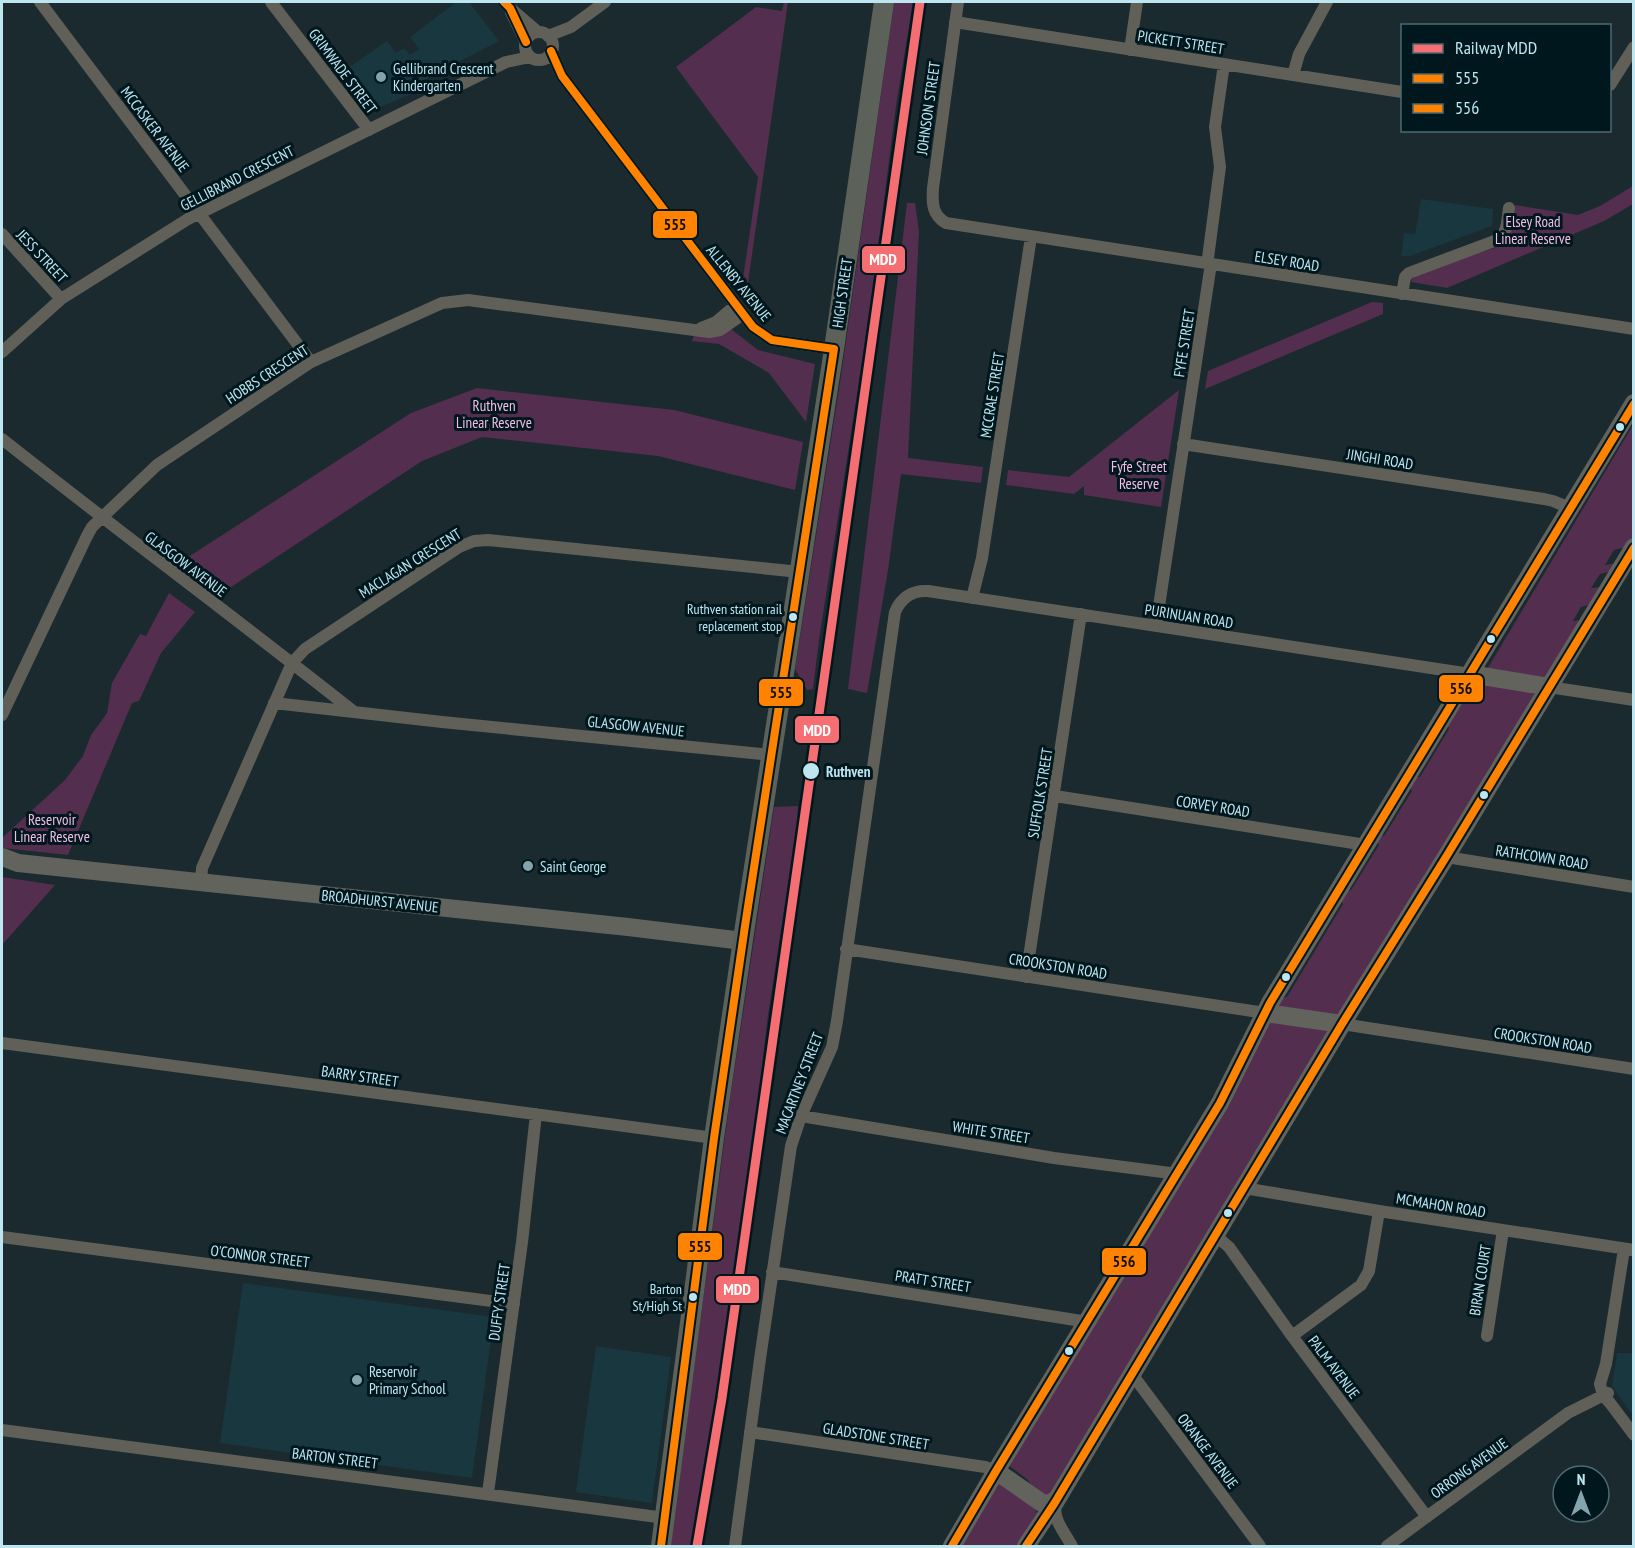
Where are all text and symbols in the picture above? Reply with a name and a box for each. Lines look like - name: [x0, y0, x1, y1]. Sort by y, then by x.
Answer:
- legend: [1401, 24, 1611, 132]
- street label: GRIMWADE STREET: [305, 25, 381, 118]
- street label: PICKETT STREET: [1136, 26, 1226, 58]
- text: Railway MDD: [1455, 36, 1537, 59]
- place label: Gellibrand Crescent Kindergarten: [393, 59, 494, 95]
- street label: JOHNSON STREET: [912, 60, 944, 157]
- text: 555: [1455, 66, 1479, 89]
- marker: Gellibrand Crescent Kindergarten: [374, 70, 388, 84]
- street label: MCCASKER AVENUE: [117, 83, 193, 175]
- text: 556: [1455, 96, 1479, 119]
- street label: GELLIBRAND CRESCENT: [177, 141, 297, 215]
- line badge: 555: [652, 210, 698, 239]
- park label: Elsey Road Linear Reserve: [1495, 212, 1571, 248]
- text: 555: [664, 214, 686, 234]
- street label: JESS STREET: [12, 225, 72, 287]
- street label: ALLENBY AVENUE: [702, 241, 776, 325]
- line badge: MDD: [861, 245, 906, 274]
- street label: ELSEY ROAD: [1253, 247, 1321, 275]
- text: MDD: [869, 249, 897, 269]
- street label: HIGH STREET: [828, 257, 856, 329]
- street label: FYFE STREET: [1169, 307, 1199, 378]
- street label: HOBBS CRESCENT: [222, 340, 312, 408]
- street label: MCCRAE STREET: [976, 351, 1008, 439]
- park label: Ruthven Linear Reserve: [456, 396, 532, 432]
- unlabelled marker: [1614, 421, 1626, 433]
- street label: JINGHI ROAD: [1344, 444, 1415, 474]
- park label: Fyfe Street Reserve: [1111, 457, 1167, 493]
- street label: MACLAGAN CRESCENT: [355, 524, 465, 602]
- street label: GLASGOW AVENUE: [141, 527, 231, 601]
- place label: Ruthven station rail replacement stop: [687, 600, 783, 635]
- street label: PURINUAN ROAD: [1143, 600, 1235, 632]
- marker: Ruthven station rail replacement stop: [787, 611, 799, 623]
- unlabelled marker: [1485, 633, 1497, 645]
- line badge: 556: [1438, 674, 1484, 703]
- line badge: 555: [758, 678, 804, 707]
- text: 556: [1450, 678, 1473, 698]
- text: 555: [770, 682, 792, 702]
- street label: GLASGOW AVENUE: [587, 711, 685, 741]
- line badge: MDD: [794, 715, 840, 744]
- text: MDD: [803, 720, 831, 740]
- street label: SUFFOLK STREET: [1023, 746, 1057, 840]
- marker: Ruthven: [801, 761, 821, 781]
- place label: Ruthven: [826, 762, 871, 781]
- unlabelled marker: [1478, 789, 1490, 801]
- street label: CORVEY ROAD: [1175, 791, 1251, 821]
- park label: Reservoir Linear Reserve: [14, 810, 90, 846]
- street label: RATHCOWN ROAD: [1494, 840, 1590, 874]
- place label: Saint George: [540, 857, 606, 876]
- marker: Saint George: [521, 859, 535, 873]
- street label: BROADHURST AVENUE: [321, 885, 439, 917]
- street label: CROOKSTON ROAD: [1007, 949, 1109, 983]
- unlabelled marker: [1280, 971, 1292, 983]
- street label: CROOKSTON ROAD: [1492, 1023, 1594, 1057]
- street label: MACARTNEY STREET: [771, 1029, 827, 1136]
- street label: BARRY STREET: [320, 1061, 400, 1091]
- street label: WHITE STREET: [951, 1117, 1031, 1148]
- street label: MCMAHON ROAD: [1395, 1189, 1487, 1221]
- unlabelled marker: [1222, 1207, 1234, 1219]
- line badge: 555: [677, 1232, 723, 1261]
- text: 555: [689, 1236, 711, 1256]
- street label: O'CONNOR STREET: [210, 1241, 311, 1272]
- street label: BIRAN COURT: [1465, 1243, 1495, 1317]
- line badge: 556: [1101, 1247, 1147, 1276]
- text: 556: [1113, 1251, 1136, 1271]
- street label: DUFFY STREET: [484, 1262, 514, 1342]
- street label: PRATT STREET: [894, 1266, 972, 1296]
- line badge: MDD: [715, 1275, 760, 1304]
- text: MDD: [723, 1279, 751, 1299]
- place label: Barton St/High St: [632, 1280, 682, 1315]
- marker: Barton St/High St: [687, 1291, 699, 1303]
- street label: PALM AVENUE: [1304, 1332, 1364, 1402]
- unlabelled marker: [1063, 1345, 1075, 1357]
- place label: Reservoir Primary School: [369, 1362, 446, 1398]
- marker: Reservoir Primary School: [350, 1373, 364, 1387]
- street label: ORANGE AVENUE: [1174, 1410, 1242, 1492]
- street label: GLADSTONE STREET: [822, 1418, 931, 1454]
- street label: ORRONG AVENUE: [1427, 1434, 1511, 1502]
- street label: BARTON STREET: [291, 1443, 379, 1473]
- north arrow: [1551, 1464, 1611, 1524]
- text: N: [1577, 1469, 1585, 1489]

